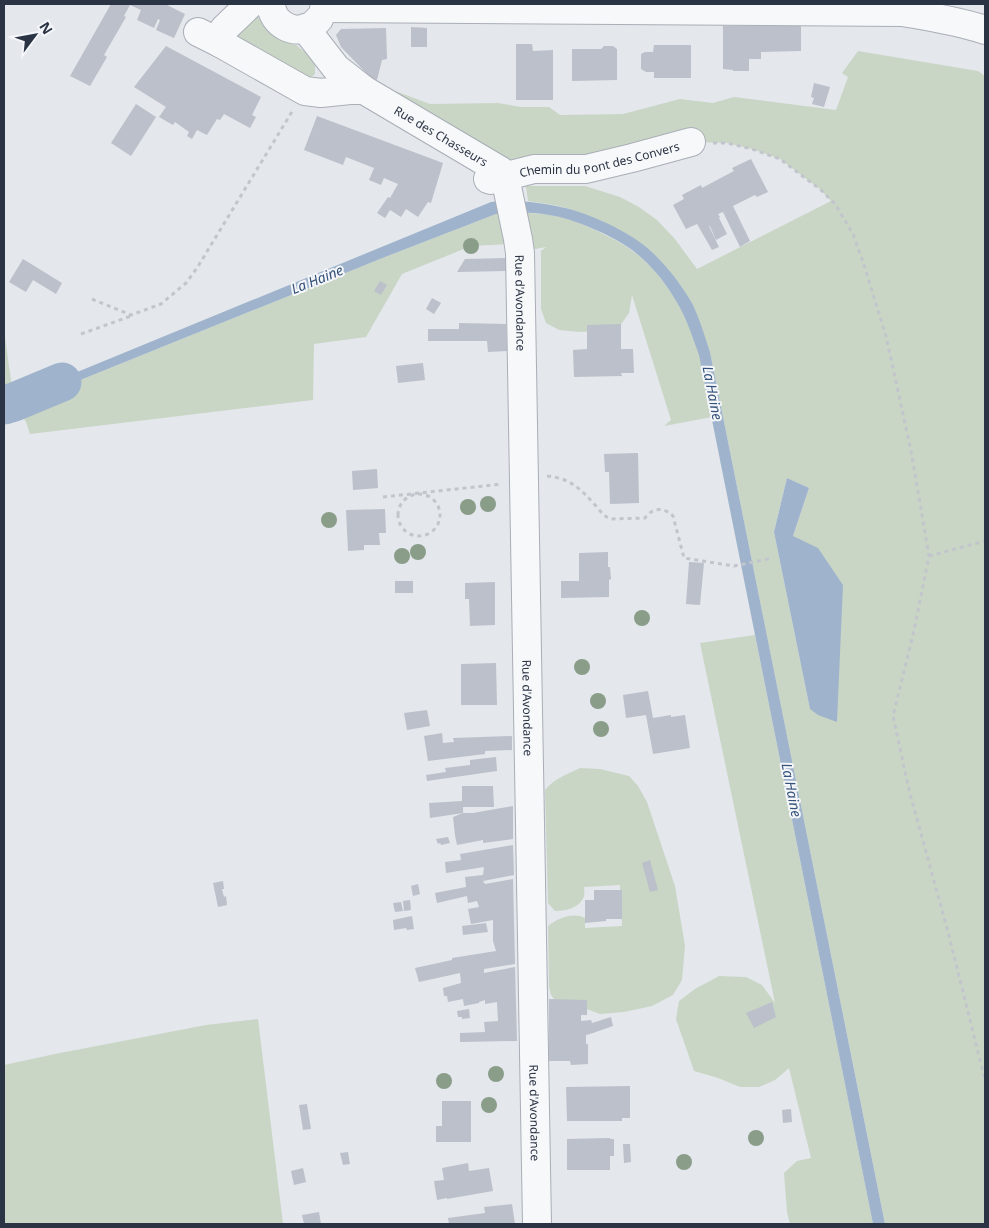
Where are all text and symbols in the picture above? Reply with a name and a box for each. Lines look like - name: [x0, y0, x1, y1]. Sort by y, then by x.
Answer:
- north arrow: [10, 10, 60, 60]
- text: N: [35, 18, 58, 38]
- street label: Rue des Chasseurs: [391, 101, 491, 170]
- street label: Chemin du Pont des Convers: [517, 137, 681, 181]
- street label: Rue d'Avondance: [512, 254, 530, 352]
- water label: La Haine: [288, 260, 346, 298]
- water label: La Haine: [698, 364, 728, 422]
- street label: Rue d'Avondance: [519, 659, 537, 757]
- water label: La Haine: [777, 761, 807, 819]
- street label: Rue d'Avondance: [526, 1064, 544, 1161]

